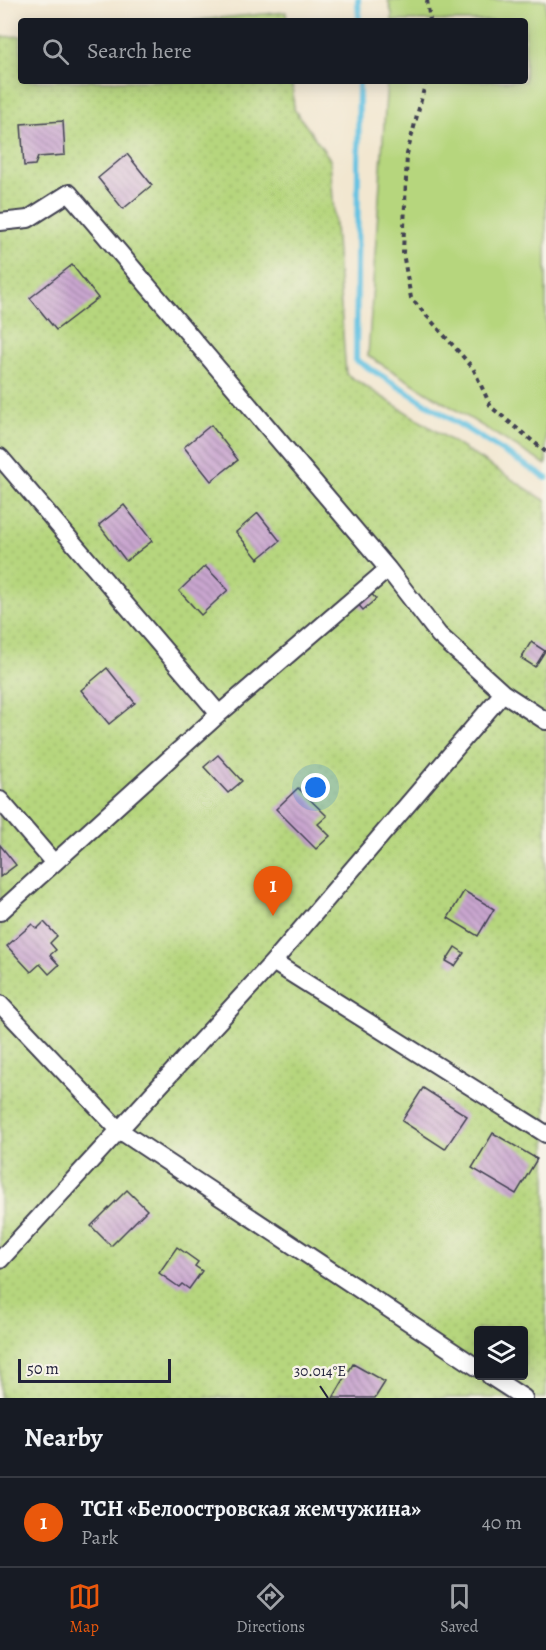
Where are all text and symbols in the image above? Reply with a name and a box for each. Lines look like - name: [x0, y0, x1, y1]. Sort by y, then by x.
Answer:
- search box: [18, 18, 528, 84]
- icon: search: [39, 35, 72, 68]
- text: Search here: [87, 36, 192, 66]
- your location: [301, 773, 330, 802]
- pin: 1: [254, 866, 292, 916]
- map controls: [474, 1326, 528, 1380]
- button: layers: [474, 1326, 528, 1380]
- scale bar: [18, 1356, 171, 1384]
- text: 50 m: [27, 1358, 59, 1380]
- text: 30.014°E: [294, 1361, 346, 1381]
- text: Nearby: [24, 1420, 103, 1455]
- text: ТСН «Белоостровская жемчужина»: [81, 1494, 421, 1524]
- text: 1: [40, 1509, 47, 1536]
- text: 40 m: [482, 1509, 522, 1536]
- text: Park: [81, 1524, 119, 1551]
- tab: Map: [68, 1580, 101, 1638]
- tab: Directions: [236, 1580, 305, 1638]
- tab: Saved: [440, 1580, 478, 1638]

